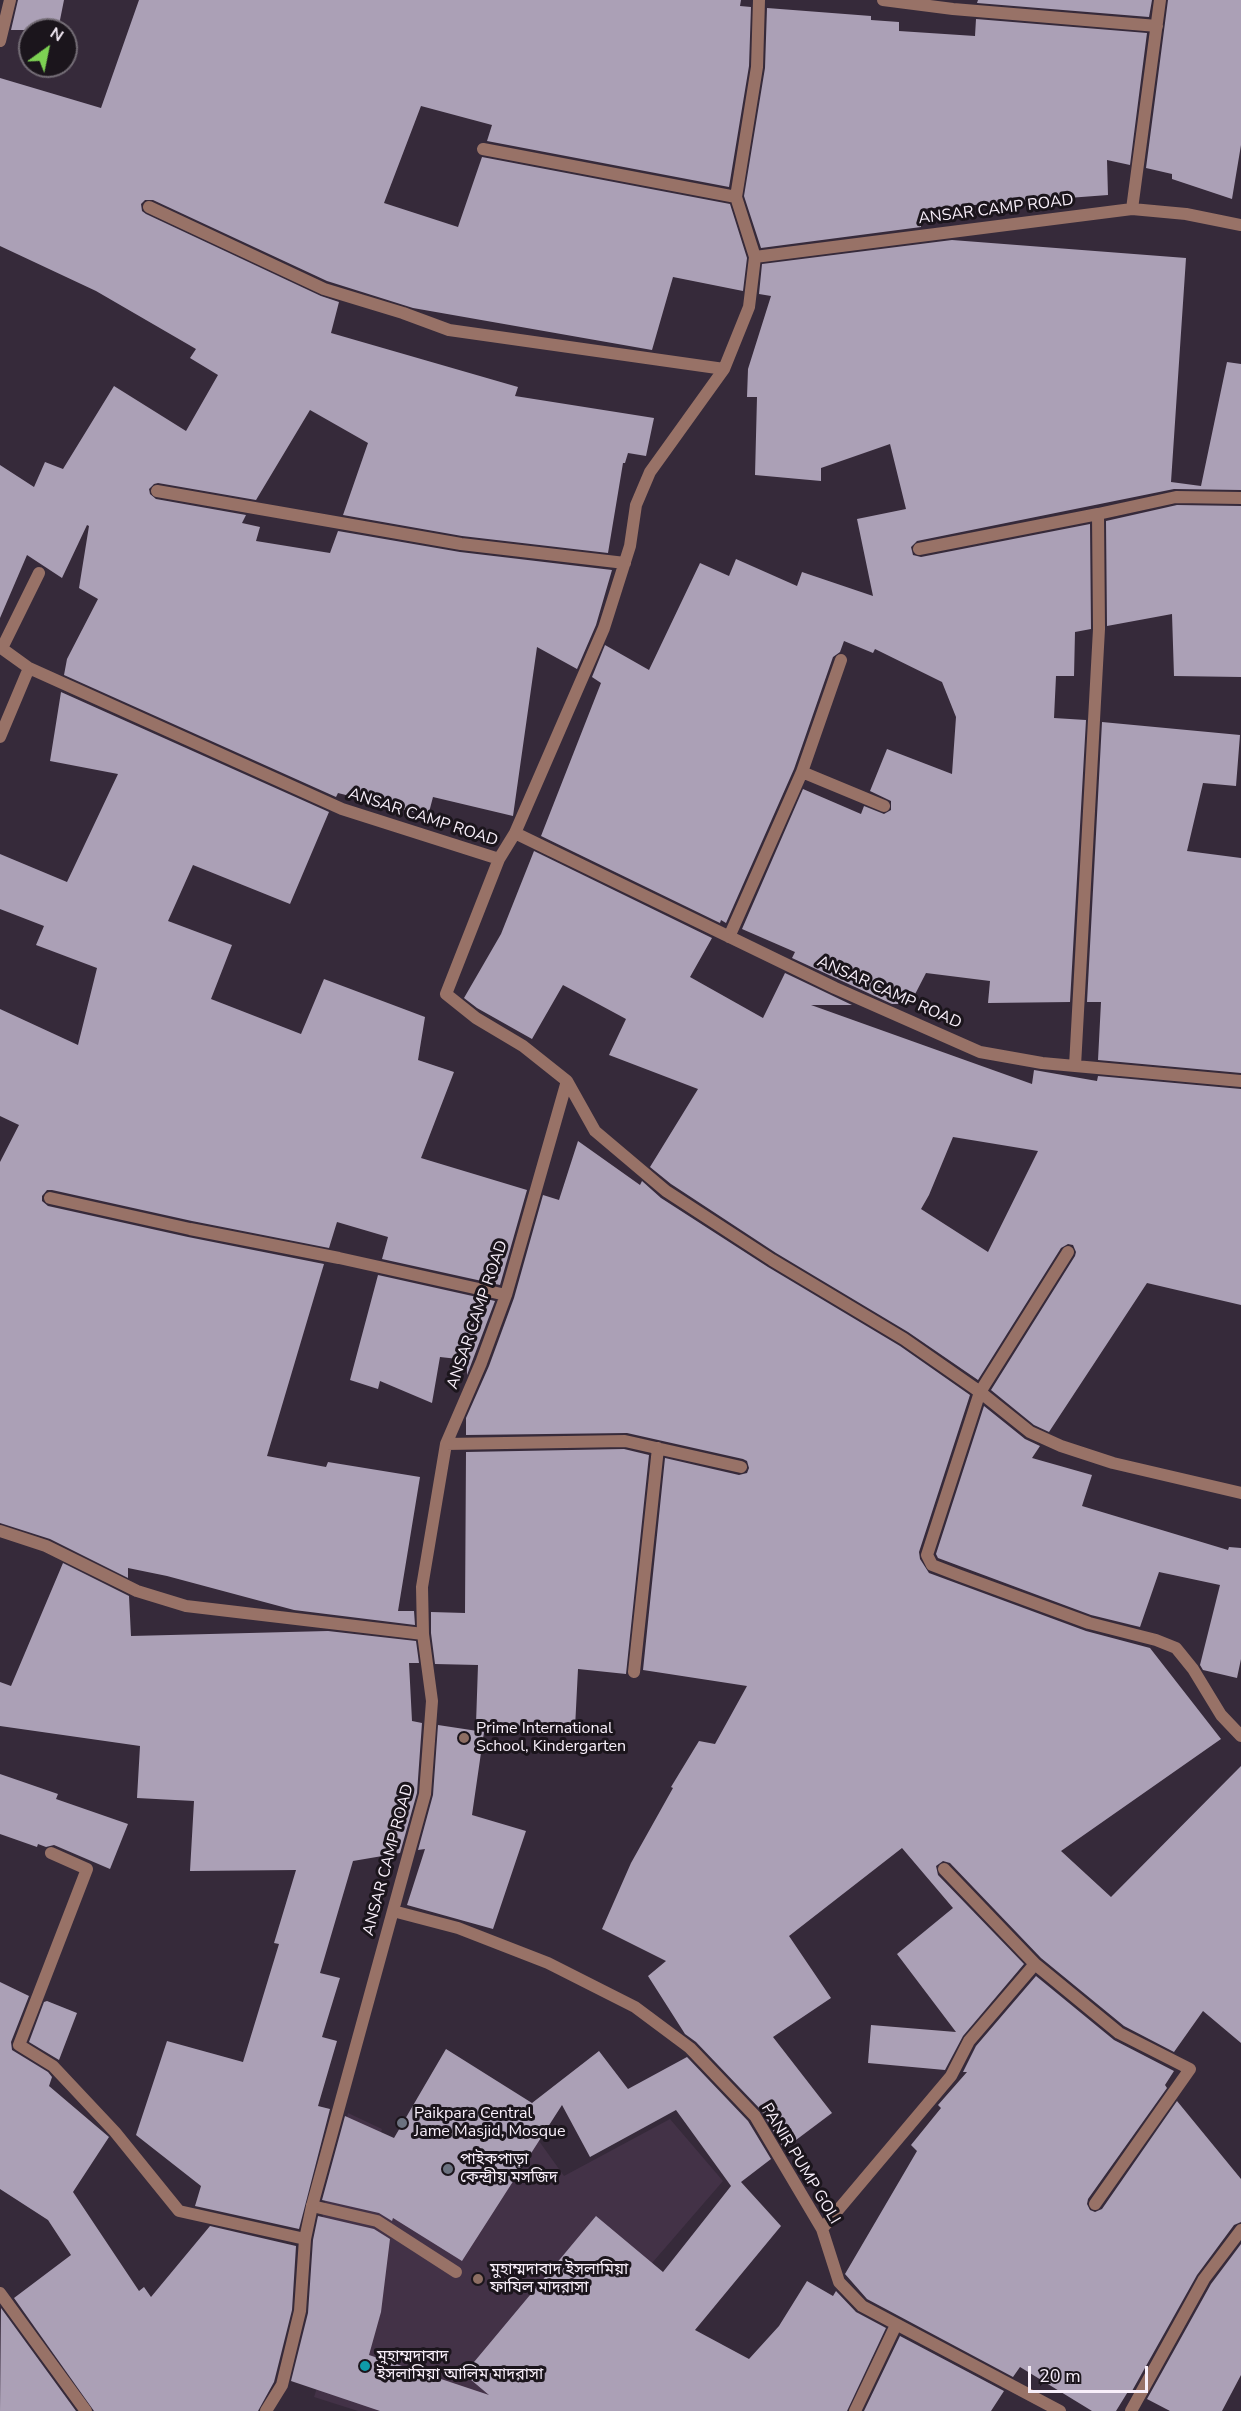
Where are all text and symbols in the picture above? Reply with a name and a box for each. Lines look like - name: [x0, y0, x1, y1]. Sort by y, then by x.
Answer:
- north arrow: [18, 18, 78, 78]
- text: N: [46, 22, 68, 47]
- street label: ANSAR CAMP ROAD: [917, 191, 1075, 229]
- street label: ANSAR CAMP ROAD: [346, 785, 500, 851]
- street label: ANSAR CAMP ROAD: [814, 952, 964, 1034]
- street label: ANSAR CAMP ROAD: [444, 1238, 512, 1392]
- place label: Prime International School, Kindergarten: [476, 1719, 626, 1757]
- marker: Prime International School, Kindergarten: [457, 1731, 471, 1745]
- street label: ANSAR CAMP ROAD: [360, 1782, 418, 1938]
- street label: PANIR PUMP GOLI: [756, 2100, 844, 2228]
- place label: Paikpara Central Jame Masjid, Mosque: [414, 2104, 566, 2142]
- marker: Paikpara Central Jame Masjid, Mosque: [395, 2116, 409, 2130]
- place label: পাইকপাড়া কেন্দ্রীয় মসজিদ: [460, 2150, 558, 2188]
- marker: পাইকপাড়া কেন্দ্রীয় মসজিদ: [441, 2162, 455, 2176]
- place label: মুহাম্মদাবাদ ইসলামিয়া ফাযিল মাদরাসা: [490, 2260, 628, 2298]
- marker: মুহাম্মদাবাদ ইসলামিয়া ফাযিল মাদরাসা: [471, 2272, 485, 2286]
- place label: মুহাম্মদাবাদ ইসলামিয়া আলিম মাদরাসা: [377, 2347, 543, 2385]
- scale bar: [1031, 2354, 1151, 2392]
- marker: মুহাম্মদাবাদ ইসলামিয়া আলিম মাদরাসা: [358, 2359, 372, 2373]
- text: 20 m: [1039, 2364, 1081, 2388]

